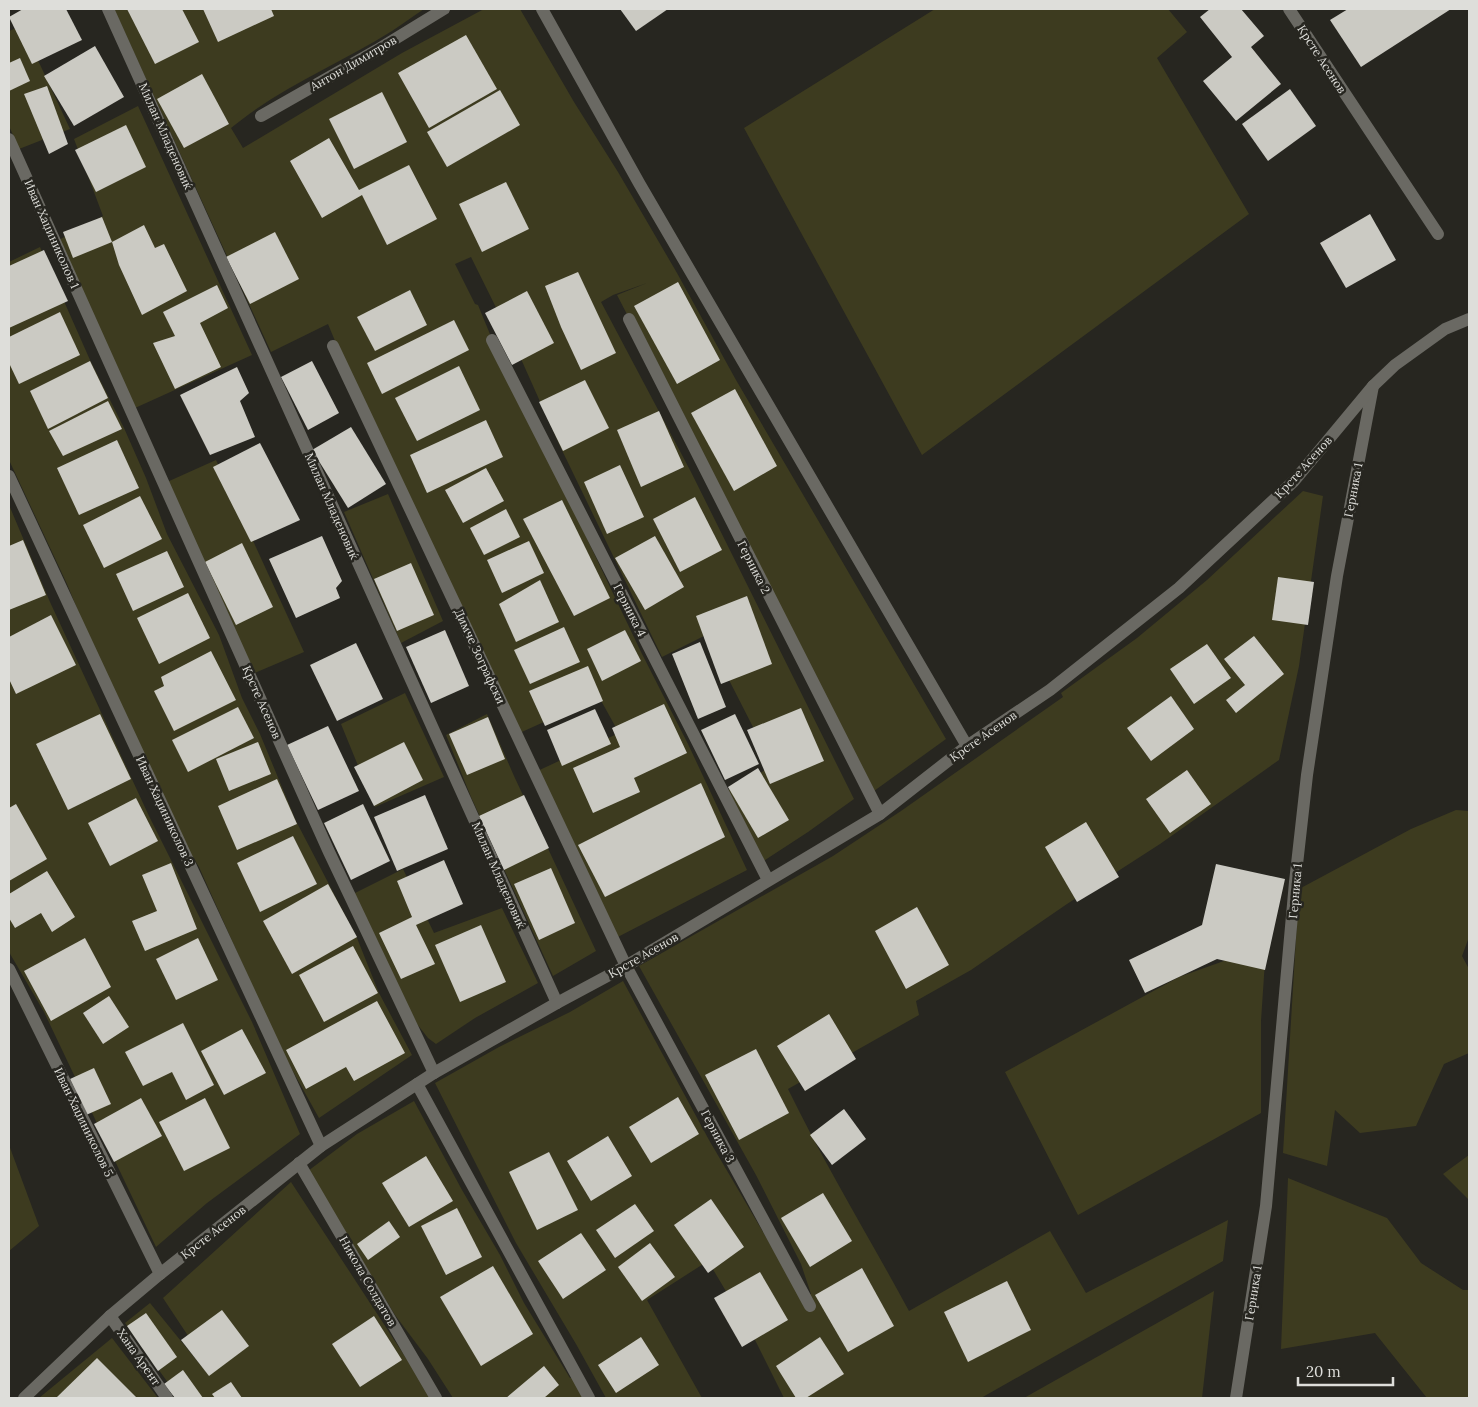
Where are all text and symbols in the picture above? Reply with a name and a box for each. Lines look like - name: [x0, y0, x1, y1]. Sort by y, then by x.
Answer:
- street label: Крсте Асенов: [1294, 22, 1350, 96]
- street label: Антон Димитров: [306, 32, 399, 94]
- street label: Милан Младеновиќ: [136, 80, 196, 192]
- street label: Иван Хаџиниколов 1: [21, 177, 83, 291]
- street label: Крсте Асенов: [1271, 433, 1335, 501]
- street label: Милан Младеновиќ: [302, 450, 362, 562]
- street label: Герника 1: [1340, 461, 1366, 519]
- street label: Герника 2: [734, 538, 774, 596]
- street label: Герника 4: [610, 581, 650, 639]
- street label: Димче Зографски: [451, 606, 509, 706]
- street label: Крсте Асенов: [239, 663, 285, 741]
- street label: Крсте Асенов: [947, 707, 1019, 765]
- street label: Иван Хаџиниколов 3: [133, 753, 197, 869]
- street label: Милан Младеновиќ: [469, 819, 529, 931]
- street label: Герника 1: [1285, 863, 1305, 919]
- street label: Крсте Асенов: [605, 929, 681, 981]
- street label: Иван Хаџиниколов 5: [51, 1065, 117, 1179]
- street label: Герника 3: [698, 1107, 738, 1165]
- street label: Крсте Асенов: [177, 1202, 249, 1262]
- street label: Никола Солдатов: [336, 1233, 400, 1329]
- street label: Герника 1: [1241, 1264, 1265, 1322]
- street label: Хана Арент: [114, 1326, 164, 1388]
- scale bar: [1298, 1354, 1393, 1386]
- text: 20 m: [1306, 1362, 1341, 1381]

